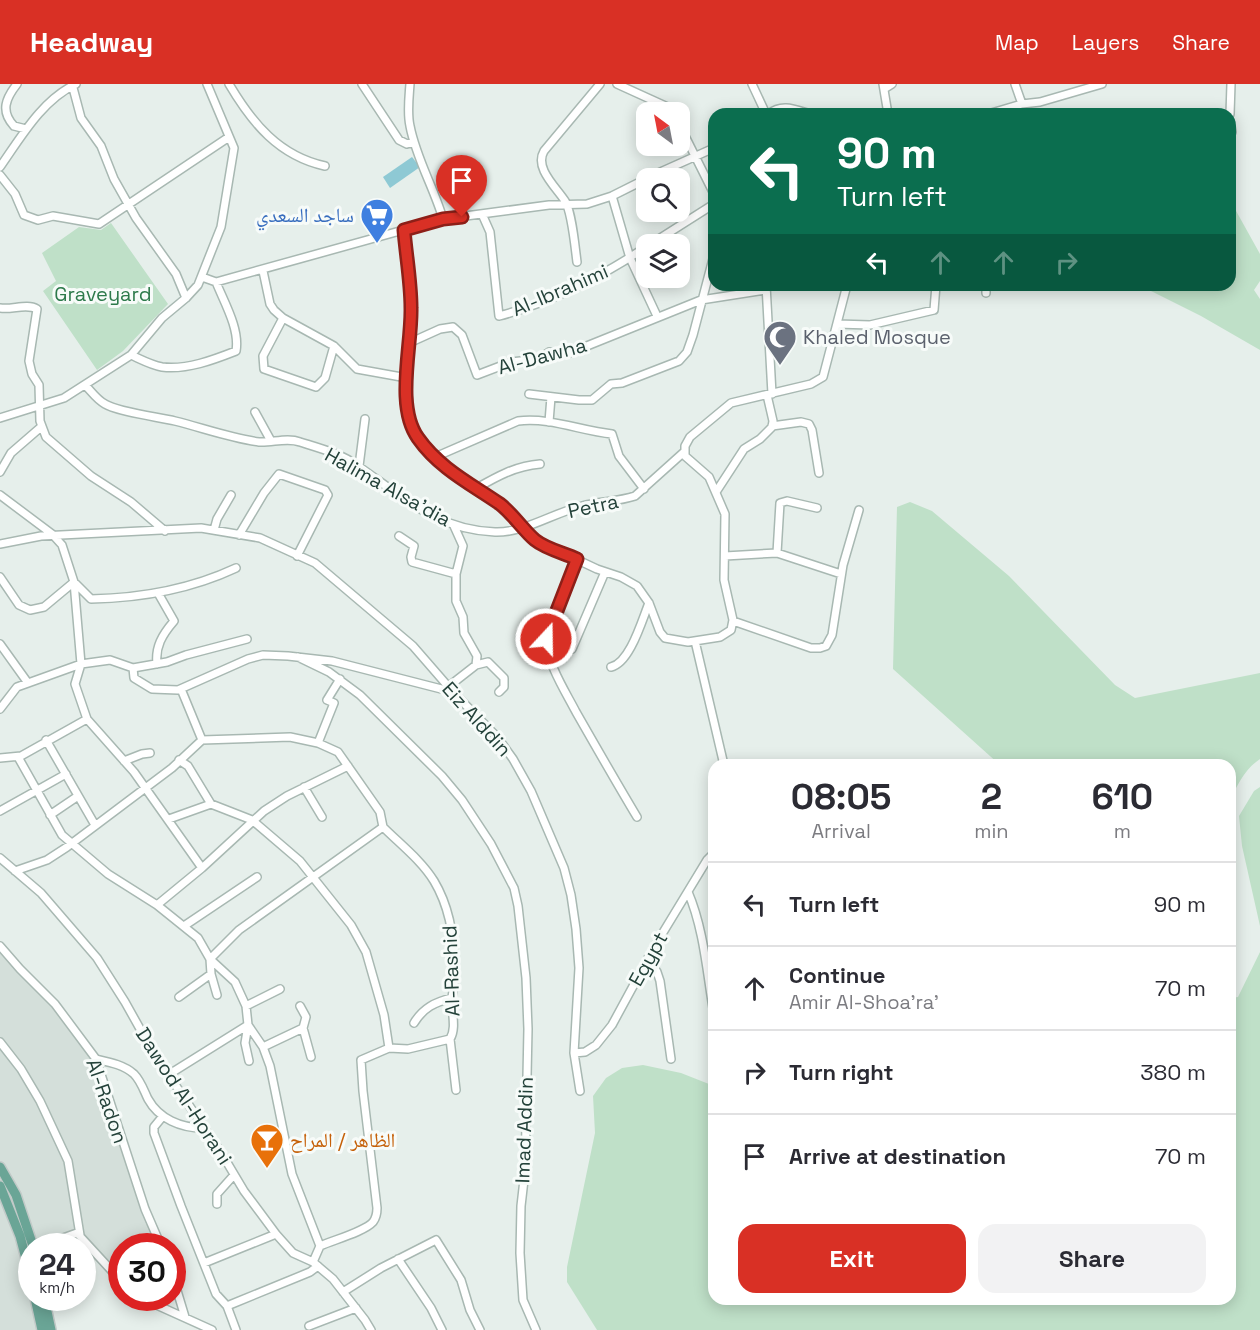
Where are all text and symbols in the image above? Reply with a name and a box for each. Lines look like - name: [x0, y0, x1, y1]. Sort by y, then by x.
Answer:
- text: Headway: [30, 24, 153, 60]
- text: Map: [995, 29, 1039, 56]
- text: Layers: [1072, 29, 1139, 56]
- text: Share: [1172, 29, 1230, 56]
- north arrow: [636, 102, 690, 156]
- map controls: [636, 102, 690, 288]
- text: 90 m: [837, 127, 937, 180]
- icon: left: [738, 132, 816, 210]
- pin: [436, 155, 487, 217]
- icon: arrive: [445, 164, 478, 197]
- button: search: [636, 168, 690, 222]
- text: Turn left: [837, 179, 947, 214]
- supermarket icon: ساجد السعدي: [359, 197, 395, 244]
- place label: ساجد السعدي: [256, 202, 354, 231]
- button: layers: [636, 234, 690, 288]
- icon: left: [861, 246, 894, 279]
- icon: ahead: [924, 246, 957, 279]
- icon: ahead: [987, 246, 1020, 279]
- icon: right: [1050, 246, 1083, 279]
- street label: Al-Ibrahimi: [508, 258, 612, 322]
- park label: Graveyard: [54, 281, 152, 307]
- mosque icon: Khaled Mosque: [762, 319, 798, 366]
- place label: Khaled Mosque: [803, 324, 951, 350]
- street label: Al-Dawha: [495, 332, 589, 380]
- street label: Halima Alsa'dia: [320, 442, 456, 532]
- street label: Petra: [565, 488, 621, 524]
- position arrow: [514, 607, 578, 671]
- street label: Eiz Alddin: [437, 676, 517, 762]
- text: 08:05: [791, 774, 891, 820]
- text: 2: [981, 774, 1002, 820]
- text: 610: [1091, 774, 1153, 820]
- text: Arrival: [811, 818, 871, 844]
- text: min: [974, 818, 1009, 844]
- text: m: [1114, 818, 1131, 844]
- icon: left: [738, 888, 771, 921]
- text: Turn left: [789, 890, 879, 918]
- text: 90 m: [1154, 890, 1206, 918]
- street label: Al-Rashid: [436, 925, 466, 1017]
- street label: Egypt: [623, 927, 673, 991]
- text: Continue: [789, 961, 885, 989]
- icon: ahead: [738, 972, 771, 1005]
- text: 70 m: [1155, 974, 1206, 1002]
- text: Amir Al-Shoa'ra': [789, 989, 939, 1015]
- street label: Dawod Al-Horani: [130, 1022, 238, 1170]
- street label: Al-Radon: [80, 1055, 134, 1147]
- icon: right: [738, 1056, 771, 1089]
- text: Turn right: [789, 1058, 894, 1086]
- text: 380 m: [1140, 1058, 1206, 1086]
- street label: Imad Addin: [509, 1076, 539, 1184]
- bar icon: الظاهر / المراح: [249, 1122, 285, 1169]
- place label: الظاهر / المراح: [290, 1127, 395, 1153]
- icon: arrive: [738, 1140, 771, 1173]
- text: Arrive at destination: [789, 1142, 1006, 1170]
- text: 70 m: [1155, 1142, 1206, 1170]
- button: Exit: [738, 1224, 966, 1293]
- button: Share: [978, 1224, 1206, 1293]
- speed limit sign: 30: [108, 1233, 186, 1311]
- text: 24: [39, 1245, 75, 1284]
- text: km/h: [39, 1278, 75, 1297]

